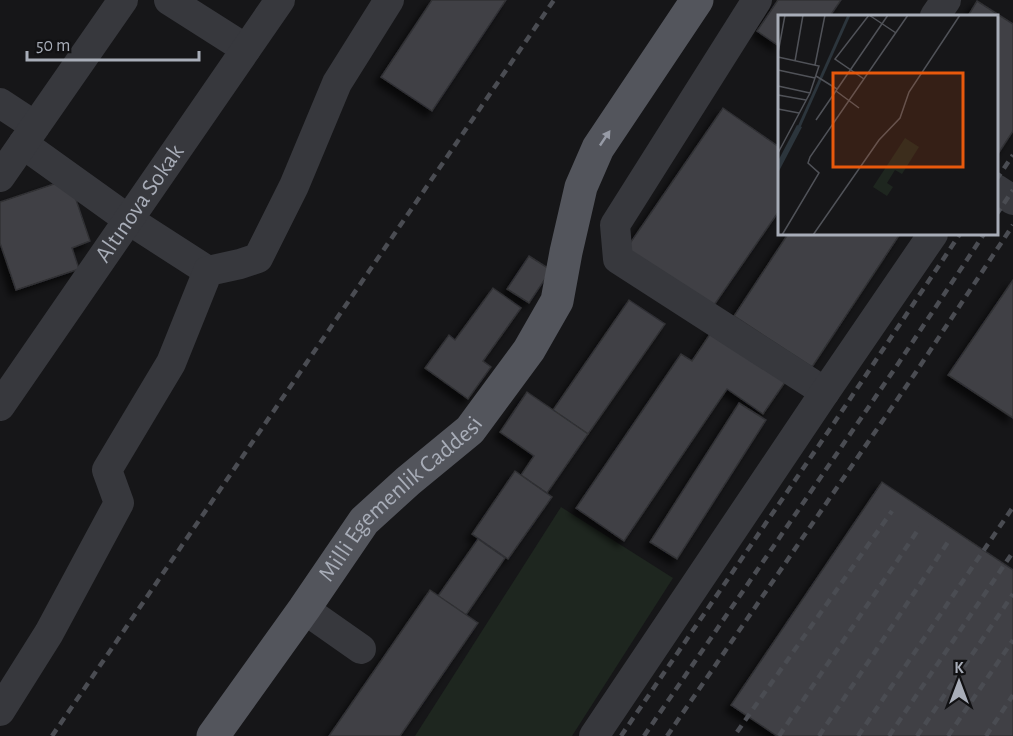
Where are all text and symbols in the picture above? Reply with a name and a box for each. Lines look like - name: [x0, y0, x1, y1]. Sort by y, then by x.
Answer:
- inset map: [778, 15, 998, 236]
- scale bar: [27, 24, 200, 62]
- text: 50 m: [36, 37, 70, 55]
- one-way arrow: [599, 130, 611, 146]
- street label: Altınova Sokak: [91, 140, 188, 267]
- street label: Milli Egemenlik Caddesi: [314, 412, 487, 586]
- north arrow: [929, 652, 989, 712]
- text: K: [954, 660, 964, 676]

